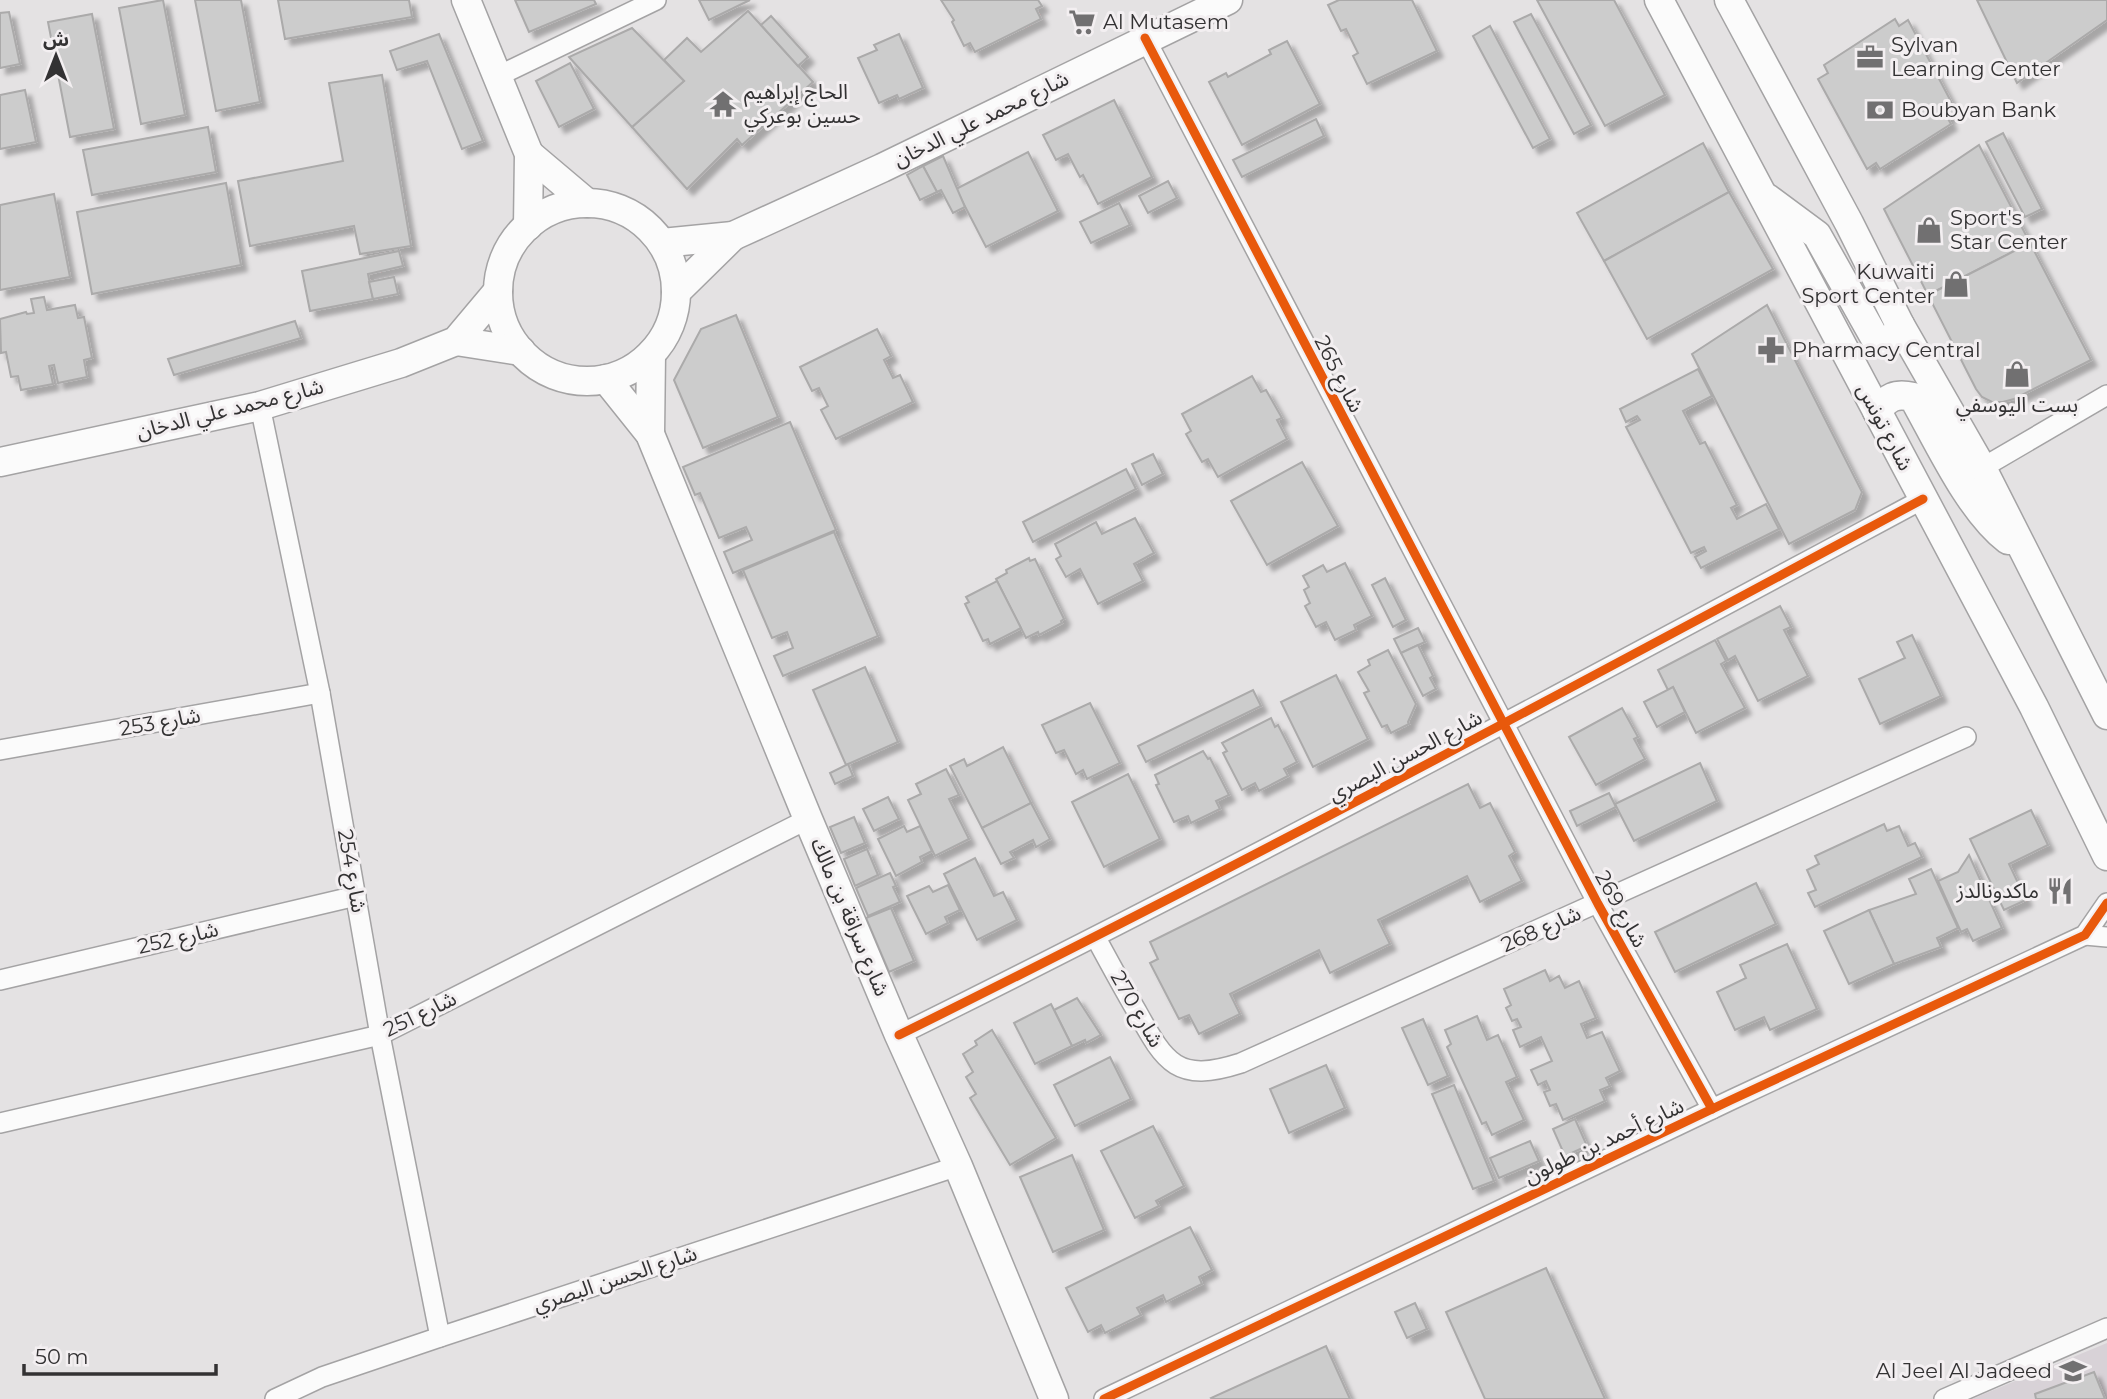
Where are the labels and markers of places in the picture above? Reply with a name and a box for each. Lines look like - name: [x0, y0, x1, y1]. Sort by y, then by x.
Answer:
- supermarket icon: Al Mutasem: [1067, 7, 1097, 37]
- place label: Al Mutasem: [1103, 9, 1229, 34]
- place label: Sylvan Learning Center: [1891, 32, 2061, 81]
- office icon: Sylvan Learning Center: [1855, 42, 1885, 72]
- place label: الحاج إبراهيم حسين بوعركي: [744, 79, 861, 132]
- temple icon: الحاج إبراهيم حسين بوعركي: [708, 89, 738, 119]
- bank icon: Boubyan Bank: [1865, 95, 1895, 125]
- place label: Boubyan Bank: [1901, 97, 2057, 122]
- place label: Sport's Star Center: [1950, 205, 2068, 254]
- shop icon: Sport's Star Center: [1914, 215, 1944, 245]
- place label: Kuwaiti Sport Center: [1801, 259, 1935, 308]
- shop icon: Kuwaiti Sport Center: [1941, 269, 1971, 299]
- pharmacy icon: Pharmacy Central: [1756, 335, 1786, 365]
- place label: Pharmacy Central: [1792, 337, 1981, 362]
- shop icon: بست اليوسفي: [2002, 359, 2032, 389]
- place label: بست اليوسفي: [1956, 392, 2078, 421]
- restaurant icon: ماكدونالدز: [2045, 876, 2075, 906]
- place label: ماكدونالدز: [1956, 878, 2039, 903]
- school or university icon: Al Jeel Al Jadeed: [2058, 1356, 2088, 1386]
- place label: Al Jeel Al Jadeed: [1876, 1358, 2052, 1383]

